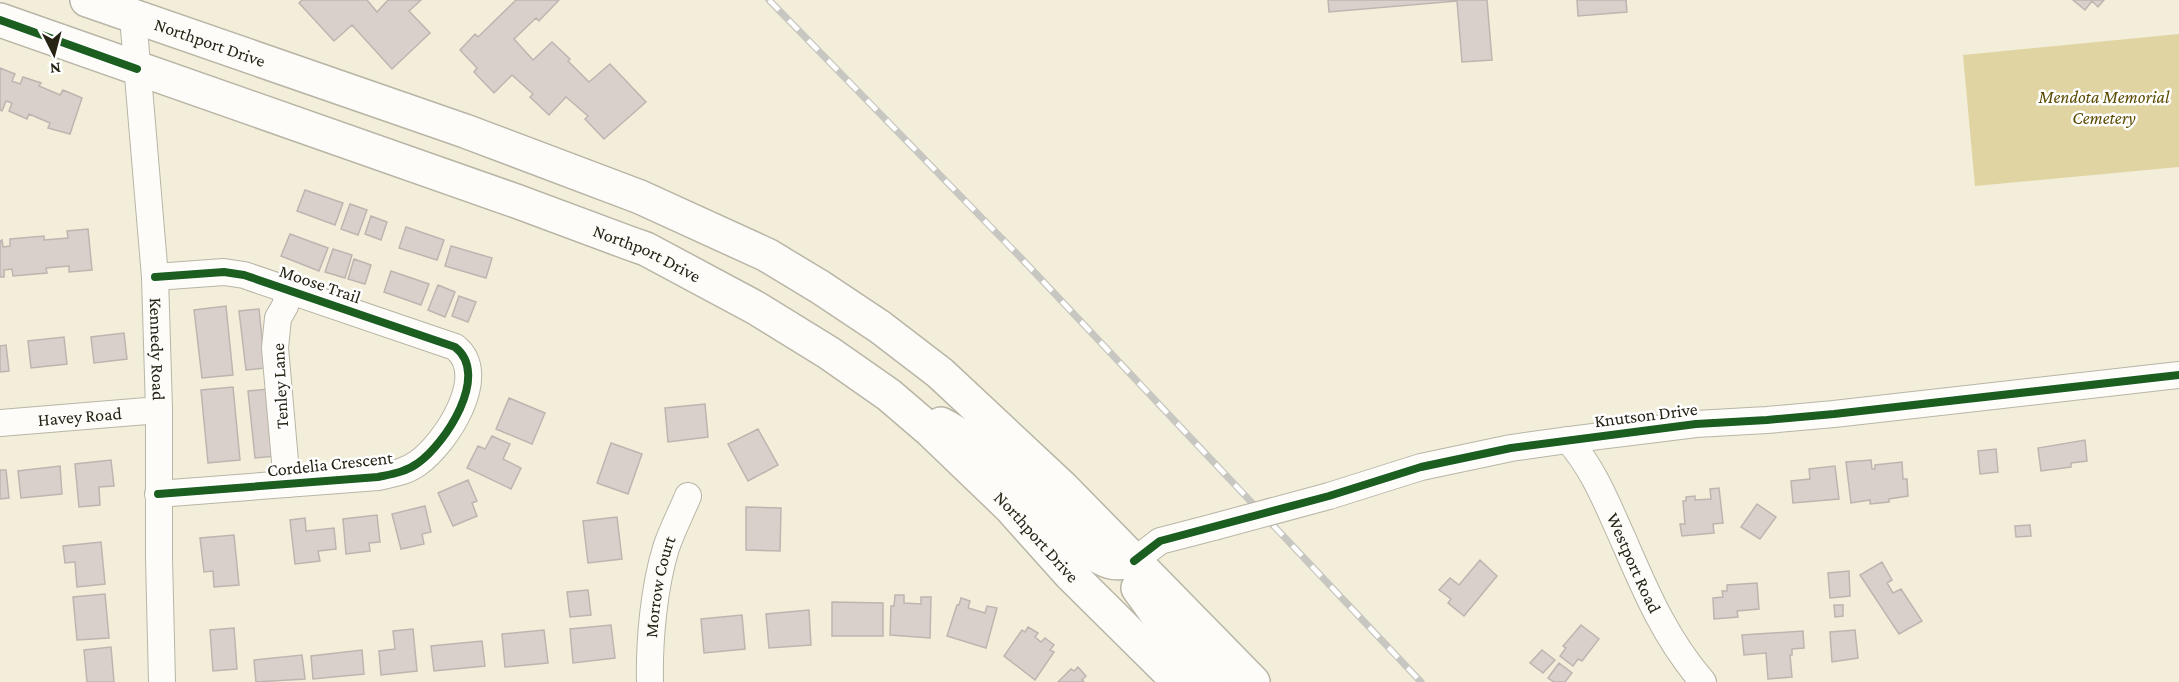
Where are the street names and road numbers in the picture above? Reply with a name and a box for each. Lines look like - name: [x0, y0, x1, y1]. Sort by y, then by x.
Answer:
- street label: Northport Drive: [152, 14, 268, 71]
- street label: Northport Drive: [590, 221, 704, 287]
- street label: Moose Trail: [277, 261, 364, 307]
- street label: Kennedy Road: [146, 297, 169, 401]
- street label: Tenley Lane: [268, 343, 292, 429]
- street label: Knutson Drive: [1593, 399, 1699, 431]
- street label: Havey Road: [37, 403, 123, 430]
- street label: Cordelia Crescent: [266, 447, 395, 481]
- street label: Northport Drive: [990, 487, 1083, 587]
- street label: Westport Road: [1603, 510, 1665, 617]
- street label: Morrow Court: [641, 532, 680, 639]

